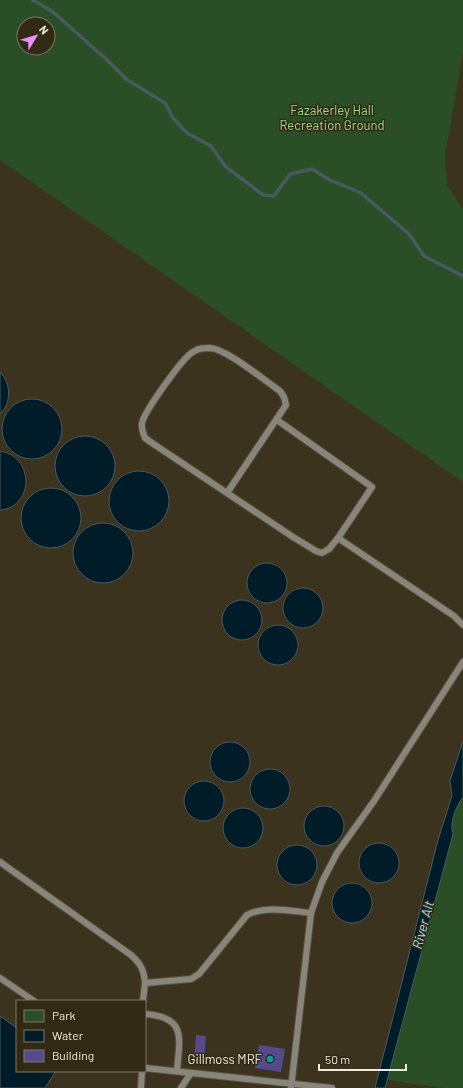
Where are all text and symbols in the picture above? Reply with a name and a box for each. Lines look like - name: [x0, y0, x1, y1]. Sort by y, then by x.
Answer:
- north arrow: [16, 16, 56, 56]
- text: N: [37, 23, 52, 36]
- park label: Fazakerley Hall Recreation Ground: [279, 102, 385, 133]
- water label: River Alt: [408, 899, 437, 951]
- legend: [16, 1000, 146, 1072]
- text: Park: [52, 1008, 76, 1022]
- text: Water: [52, 1028, 84, 1042]
- scale bar: [319, 1046, 406, 1072]
- text: Building: [52, 1048, 94, 1062]
- place label: Gillmoss MRF: [187, 1051, 263, 1067]
- text: 50 m: [325, 1052, 350, 1066]
- marker: Gillmoss MRF: [265, 1054, 275, 1064]

